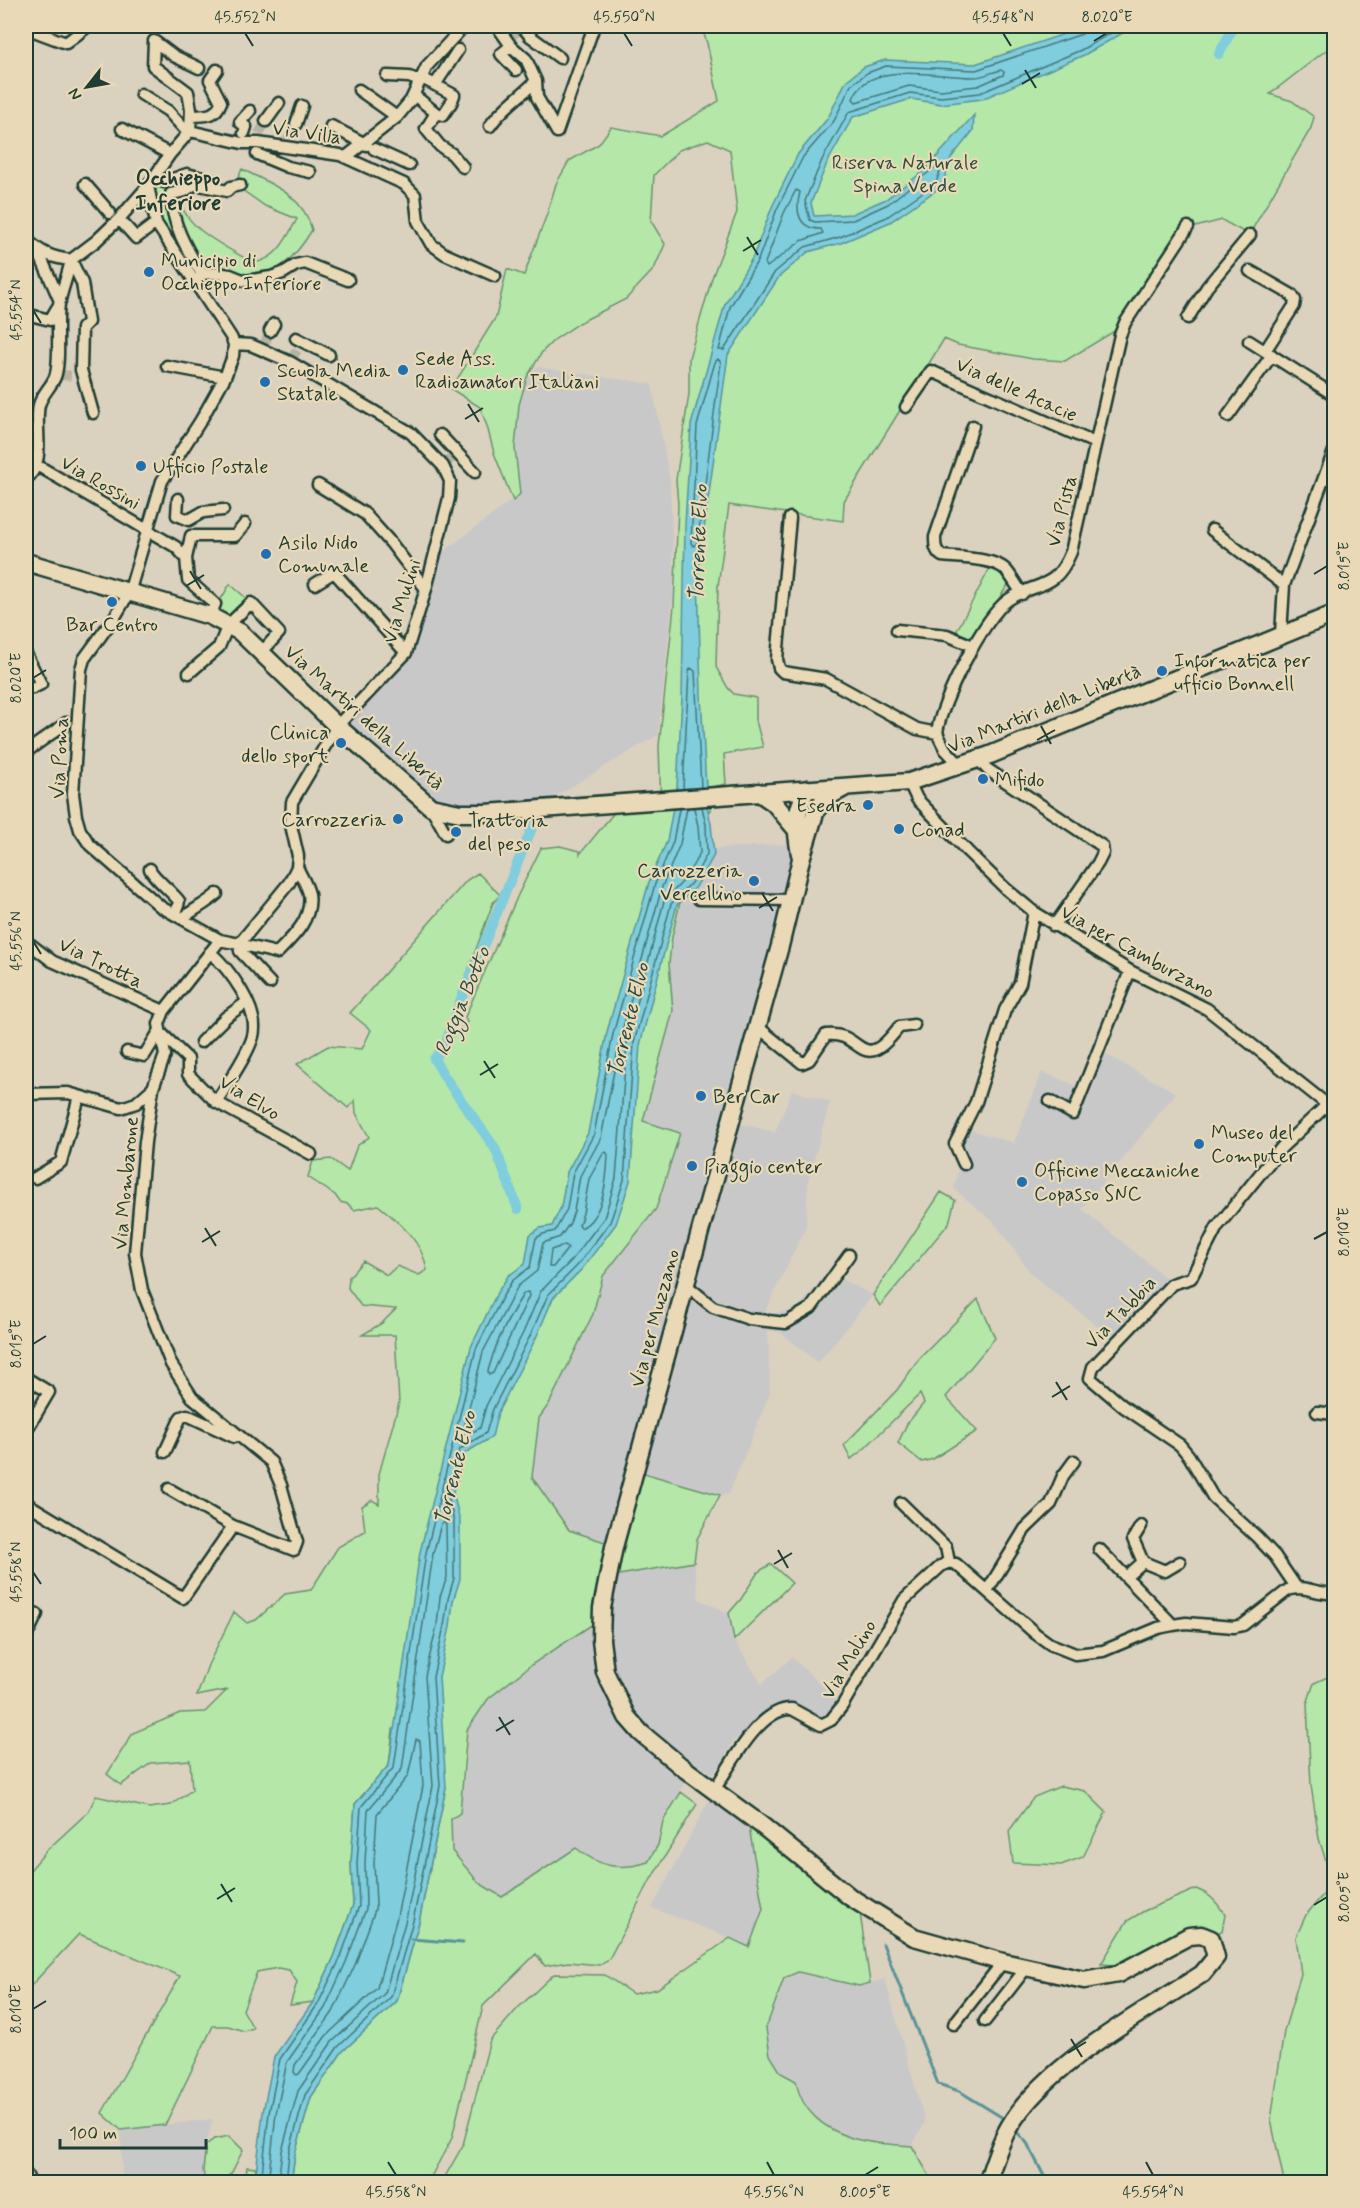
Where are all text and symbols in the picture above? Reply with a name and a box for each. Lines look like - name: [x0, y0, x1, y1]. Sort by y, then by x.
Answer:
- text: 45.552°N: [214, 8, 276, 28]
- text: 45.550°N: [593, 8, 655, 28]
- text: 45.548°N: [972, 8, 1034, 28]
- text: 8.020°E: [1081, 8, 1133, 28]
- north arrow: [57, 57, 117, 117]
- text: N: [64, 84, 87, 104]
- street label: Via Villa: [271, 115, 343, 152]
- park label: Riserva Naturale Spina Verde: [832, 150, 978, 200]
- district label: Occhieppo Inferiore: [135, 165, 221, 218]
- place label: Municipio di Occhieppo Inferiore: [161, 248, 321, 298]
- marker: Municipio di Occhieppo Inferiore: [142, 265, 156, 279]
- text: 45.554°N: [7, 279, 27, 341]
- place label: Sede Ass. Radioamatori Italiani: [415, 346, 599, 396]
- street label: Via delle Acacie: [951, 351, 1082, 429]
- place label: Scuola Media Statale: [277, 358, 391, 408]
- marker: Sede Ass. Radioamatori Italiani: [396, 363, 410, 377]
- marker: Scuola Media Statale: [258, 375, 272, 389]
- street label: Via Rossini: [55, 450, 145, 517]
- place label: Ufficio Postale: [153, 454, 269, 481]
- marker: Ufficio Postale: [134, 459, 148, 473]
- street label: Via Pista: [1041, 473, 1084, 550]
- water label: Torrente Elvo: [683, 483, 715, 602]
- place label: Asilo Nido Comunale: [278, 530, 369, 580]
- text: 8.015°E: [1335, 541, 1355, 591]
- marker: Asilo Nido Comunale: [259, 547, 273, 561]
- street label: Via Mulini: [377, 556, 428, 647]
- marker: Bar Centro: [105, 595, 119, 609]
- place label: Bar Centro: [66, 612, 158, 639]
- street label: Via Martiri della Libertà: [278, 639, 450, 797]
- place label: Informatica per ufficio Bonnell: [1174, 648, 1311, 698]
- text: 8.020°E: [7, 652, 27, 704]
- street label: Via Martiri della Libertà: [944, 658, 1145, 761]
- marker: Informatica per ufficio Bonnell: [1155, 664, 1169, 678]
- street label: Via Poma: [45, 717, 76, 800]
- place label: Clinica dello sport: [241, 720, 329, 770]
- marker: Clinica dello sport: [334, 736, 348, 750]
- place label: Mifido: [995, 767, 1045, 794]
- marker: Mifido: [976, 772, 990, 786]
- place label: Esedra: [796, 793, 857, 820]
- marker: Esedra: [861, 798, 875, 812]
- place label: Carrozzeria: [281, 807, 387, 834]
- place label: Trattoria del peso: [468, 808, 549, 858]
- marker: Carrozzeria: [391, 812, 405, 826]
- place label: Conad: [911, 817, 965, 844]
- marker: Conad: [892, 822, 906, 836]
- marker: Trattoria del peso: [449, 825, 463, 839]
- place label: Carrozzeria Vercellino: [637, 858, 743, 908]
- marker: Carrozzeria Vercellino: [747, 874, 761, 888]
- street label: Via per Camburzano: [1055, 899, 1219, 1006]
- text: 45.556°N: [7, 911, 27, 971]
- street label: Via Trotta: [54, 931, 147, 995]
- water label: Roggia Botto: [428, 942, 500, 1061]
- water label: Torrente Elvo: [601, 959, 657, 1080]
- street label: Via Elvo: [213, 1069, 285, 1128]
- place label: Ber Car: [713, 1084, 780, 1111]
- marker: Ber Car: [694, 1089, 708, 1103]
- street label: Via Mombarone: [107, 1115, 146, 1251]
- place label: Museo del Computer: [1211, 1120, 1297, 1170]
- marker: Museo del Computer: [1192, 1137, 1206, 1151]
- place label: Piaggio center: [704, 1154, 823, 1183]
- place label: Officine Meccaniche Copasso SNC: [1034, 1158, 1200, 1208]
- marker: Piaggio center: [685, 1159, 699, 1173]
- marker: Officine Meccaniche Copasso SNC: [1015, 1175, 1029, 1189]
- text: 8.010°E: [1335, 1207, 1355, 1257]
- street label: Via per Muzzano: [624, 1246, 687, 1390]
- street label: Via Tabbia: [1079, 1270, 1163, 1356]
- text: 8.015°E: [7, 1319, 27, 1369]
- water label: Torrente Elvo: [428, 1407, 484, 1528]
- text: 45.558°N: [7, 1542, 27, 1602]
- street label: Via Molino: [815, 1615, 884, 1705]
- text: 8.005°E: [1335, 1871, 1355, 1923]
- text: 8.010°E: [7, 1984, 27, 2034]
- scale bar: [60, 2112, 206, 2150]
- text: 100 m: [69, 2122, 117, 2146]
- text: 45.558°N: [366, 2183, 426, 2203]
- text: 45.556°N: [744, 2183, 804, 2203]
- text: 8.005°E: [839, 2183, 891, 2203]
- text: 45.554°N: [1122, 2183, 1184, 2203]

